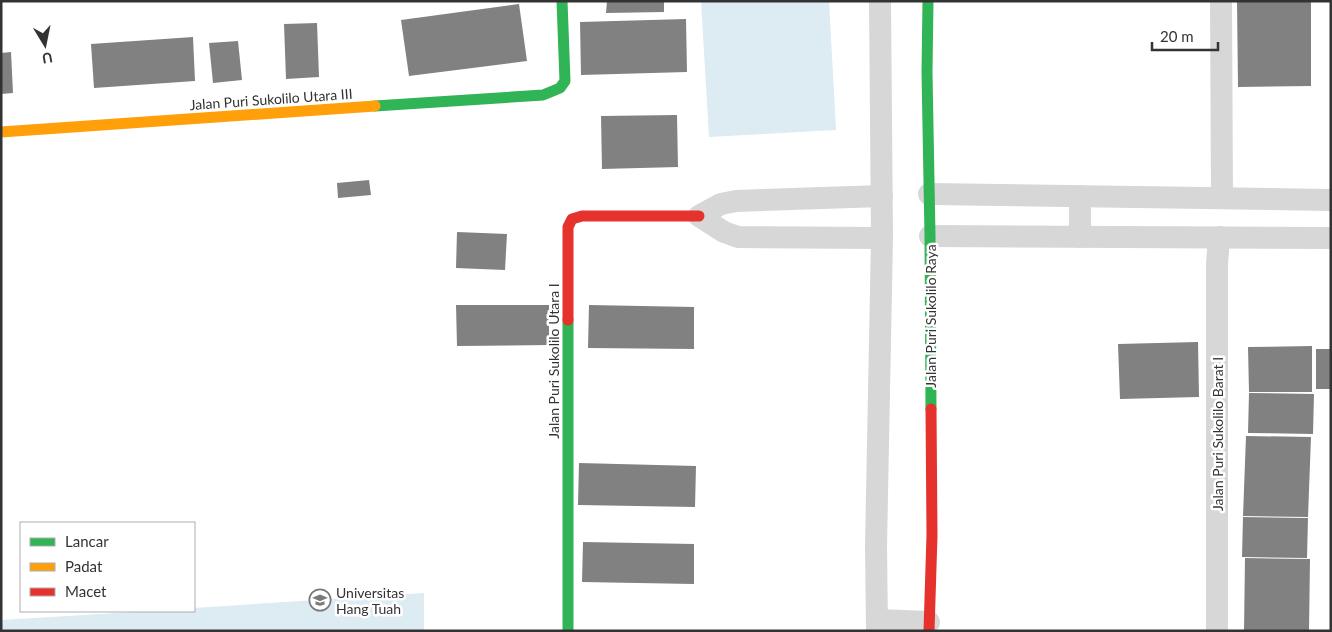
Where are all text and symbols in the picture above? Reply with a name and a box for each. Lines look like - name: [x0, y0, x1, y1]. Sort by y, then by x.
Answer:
- north arrow: [20, 20, 70, 70]
- scale bar: [1152, 20, 1218, 52]
- text: 20 m: [1160, 27, 1194, 45]
- text: U: [41, 49, 54, 68]
- street label: Jalan Puri Sukolilo Utara III: [189, 85, 353, 113]
- street label: Jalan Puri Sukolilo Raya: [922, 244, 939, 388]
- street label: Jalan Puri Sukolilo Utara I: [545, 283, 562, 439]
- street label: Jalan Puri Sukolilo Barat I: [1209, 357, 1226, 511]
- legend: [20, 522, 195, 612]
- text: Lancar: [65, 532, 109, 550]
- text: Padat: [65, 557, 103, 575]
- text: Macet: [65, 582, 107, 600]
- place label: Universitas Hang Tuah: [336, 584, 404, 617]
- school or university icon: Universitas Hang Tuah: [308, 588, 332, 612]

